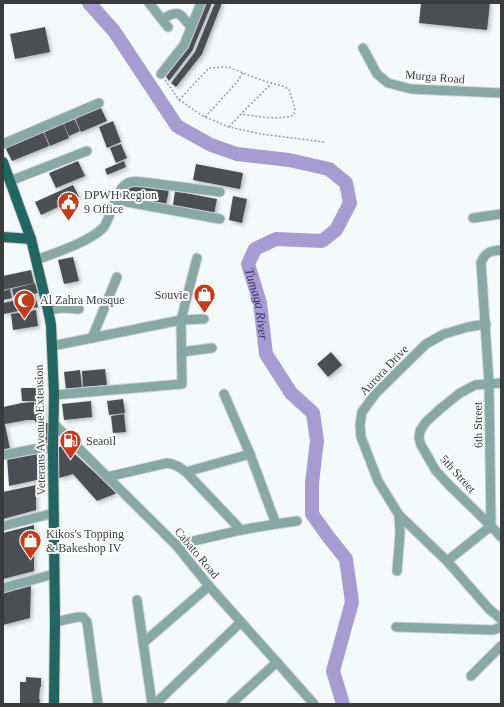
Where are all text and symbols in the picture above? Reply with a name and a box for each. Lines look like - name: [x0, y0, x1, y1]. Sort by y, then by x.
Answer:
- street label: Murga Road: [404, 67, 466, 87]
- place label: DPWH Region 9 Office: [84, 188, 157, 216]
- public building icon: DPWH Region 9 Office: [56, 189, 82, 222]
- water label: Tumaga River: [242, 266, 271, 342]
- shop icon: Souvie: [191, 282, 217, 315]
- mosque icon: Al Zahra Mosque: [12, 287, 38, 320]
- place label: Souvie: [155, 288, 188, 302]
- place label: Al Zahra Mosque: [40, 293, 125, 307]
- street label: Aurora Drive: [357, 342, 411, 398]
- street label: Veterans Avenue Extension: [32, 364, 48, 496]
- street label: 6th Street: [471, 401, 485, 448]
- fuel station icon: Seaoil: [58, 428, 84, 461]
- place label: Seaoil: [86, 434, 117, 448]
- street label: 5th Street: [437, 452, 479, 496]
- street label: Cabato Road: [172, 525, 222, 581]
- place label: Kikos's Topping & Bakeshop IV: [46, 527, 124, 555]
- shop icon: Kikos's Topping & Bakeshop IV: [17, 528, 43, 561]

